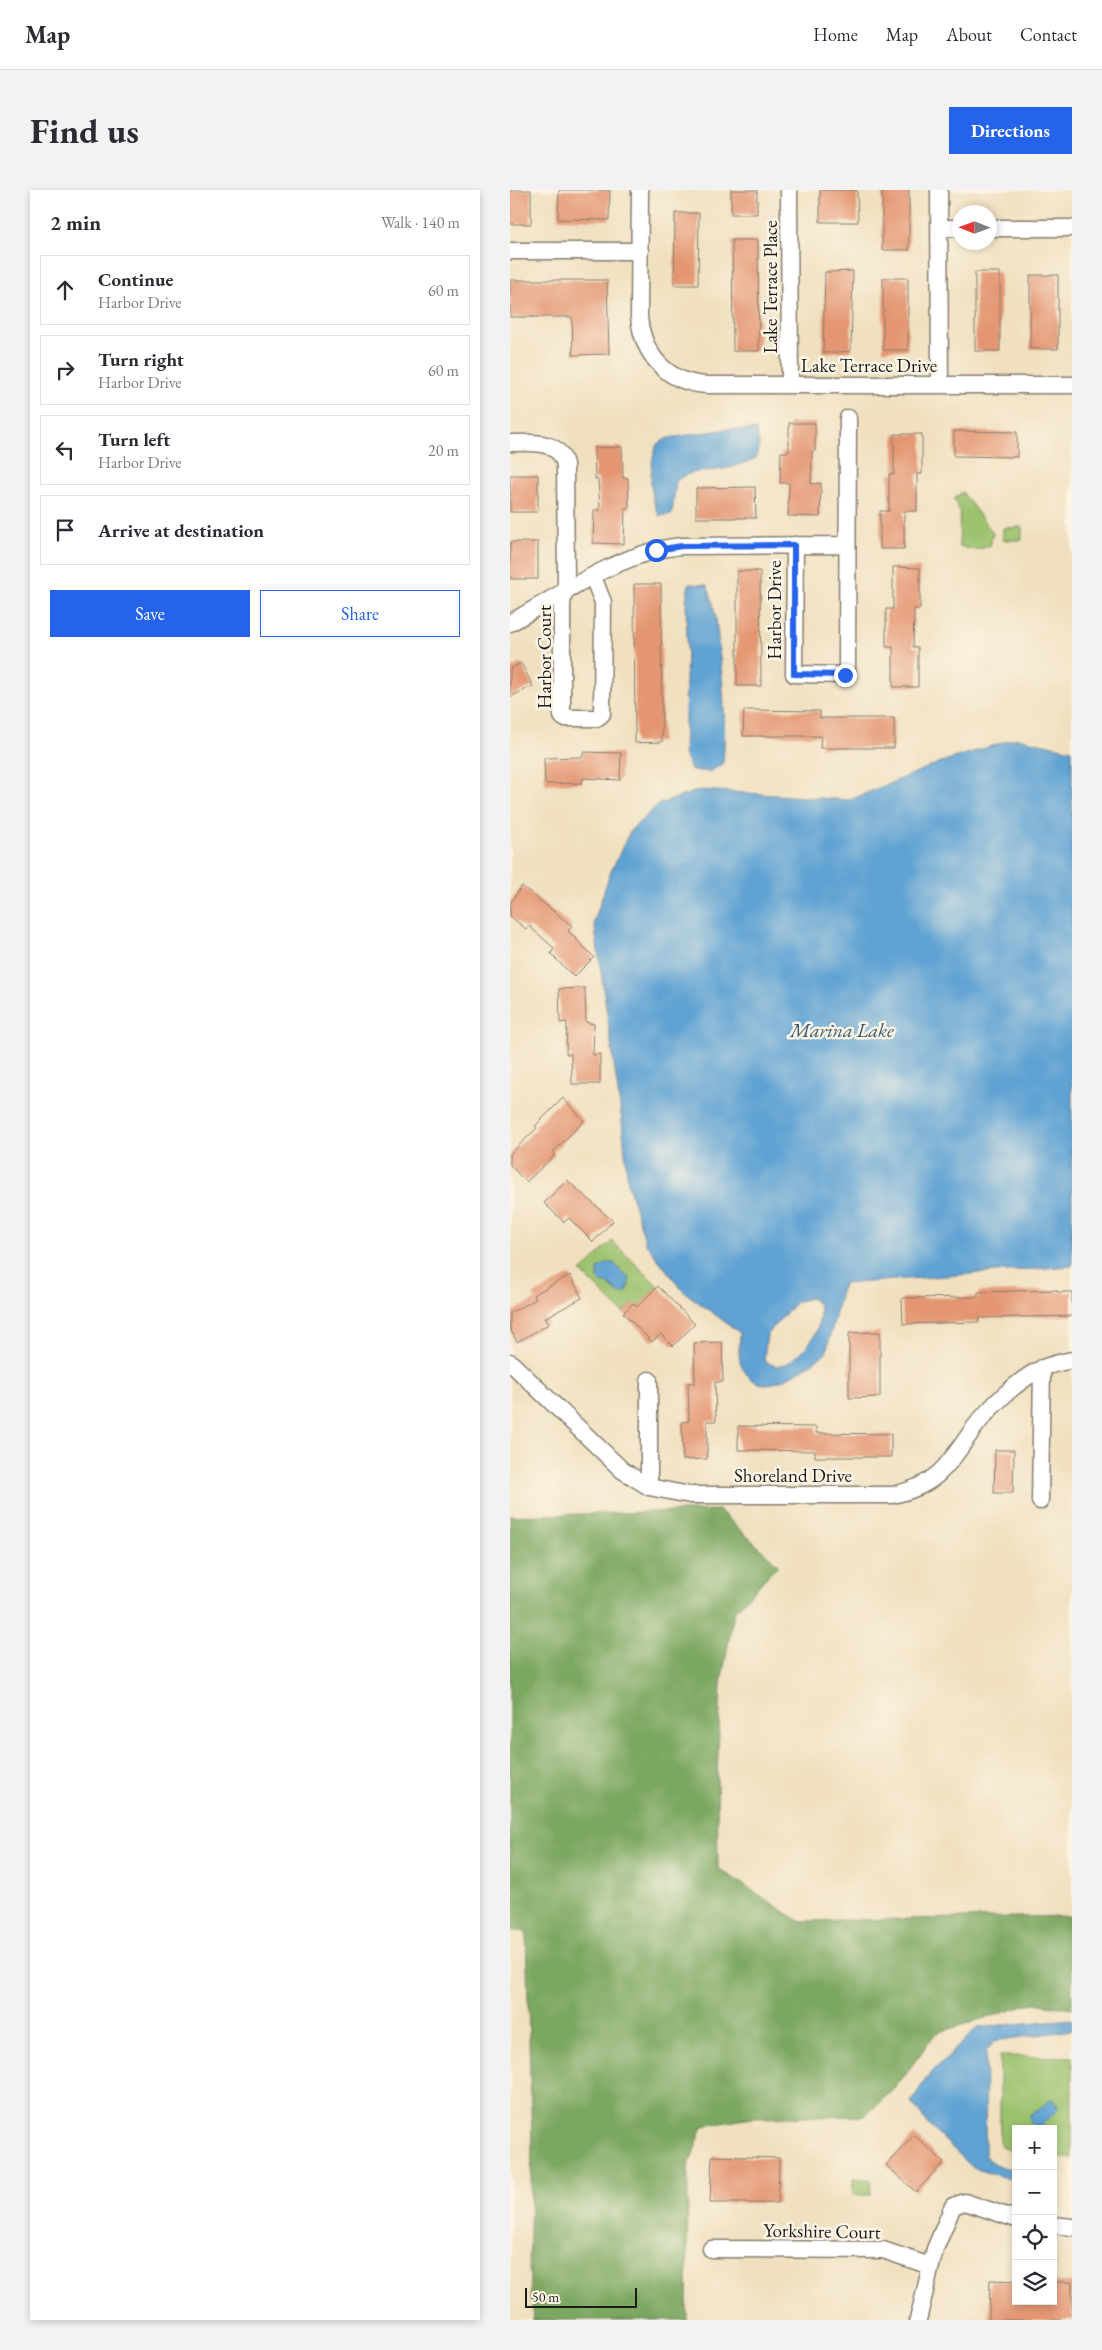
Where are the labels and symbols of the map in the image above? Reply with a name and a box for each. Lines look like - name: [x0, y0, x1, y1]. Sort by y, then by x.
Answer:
- north arrow: [952, 205, 997, 250]
- street label: Lake Terrace Place: [758, 220, 783, 354]
- street label: Lake Terrace Drive: [801, 353, 937, 378]
- route start: [645, 539, 668, 562]
- street label: Harbor Drive: [762, 560, 787, 660]
- street label: Harbor Court: [532, 605, 557, 709]
- route end: [834, 664, 857, 687]
- water label: Marina Lake: [789, 1017, 894, 1043]
- street label: Shoreland Drive: [734, 1463, 852, 1488]
- street label: Yorkshire Court: [763, 2217, 881, 2245]
- scale bar: [525, 2285, 638, 2308]

